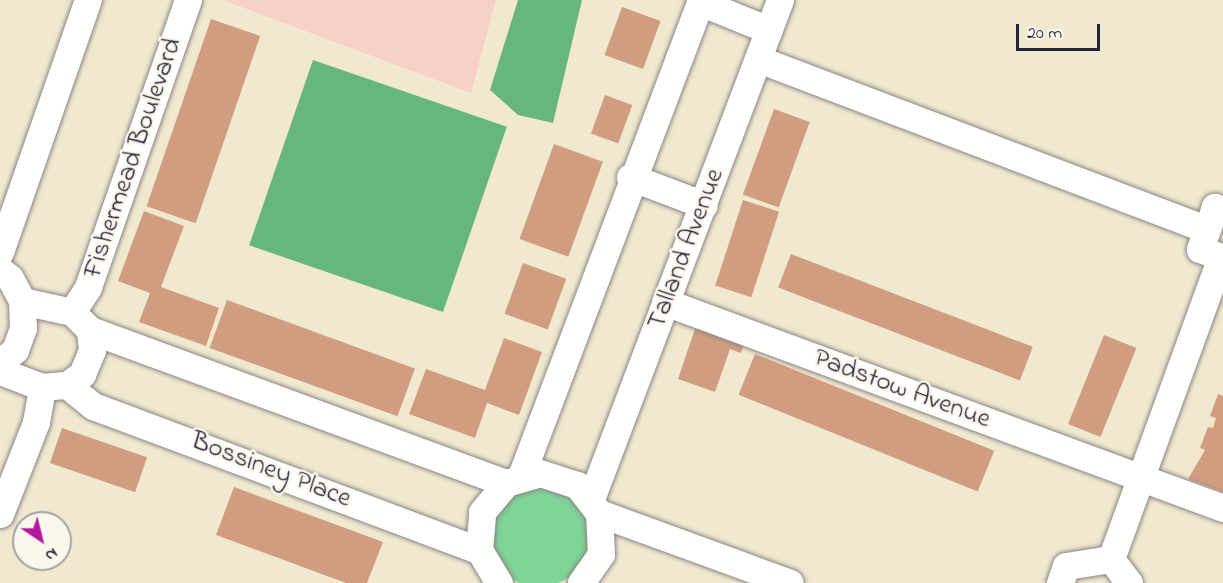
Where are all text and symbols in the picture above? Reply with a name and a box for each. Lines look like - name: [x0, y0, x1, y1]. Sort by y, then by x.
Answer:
- scale bar: [1019, 12, 1103, 50]
- text: 20 m: [1027, 21, 1062, 47]
- street label: Fishermead Boulevard: [77, 34, 189, 282]
- street label: Talland Avenue: [640, 164, 732, 334]
- street label: Padstow Avenue: [809, 342, 995, 436]
- street label: Bossiney Place: [186, 425, 356, 515]
- north arrow: [12, 511, 72, 571]
- text: N: [40, 541, 62, 567]

